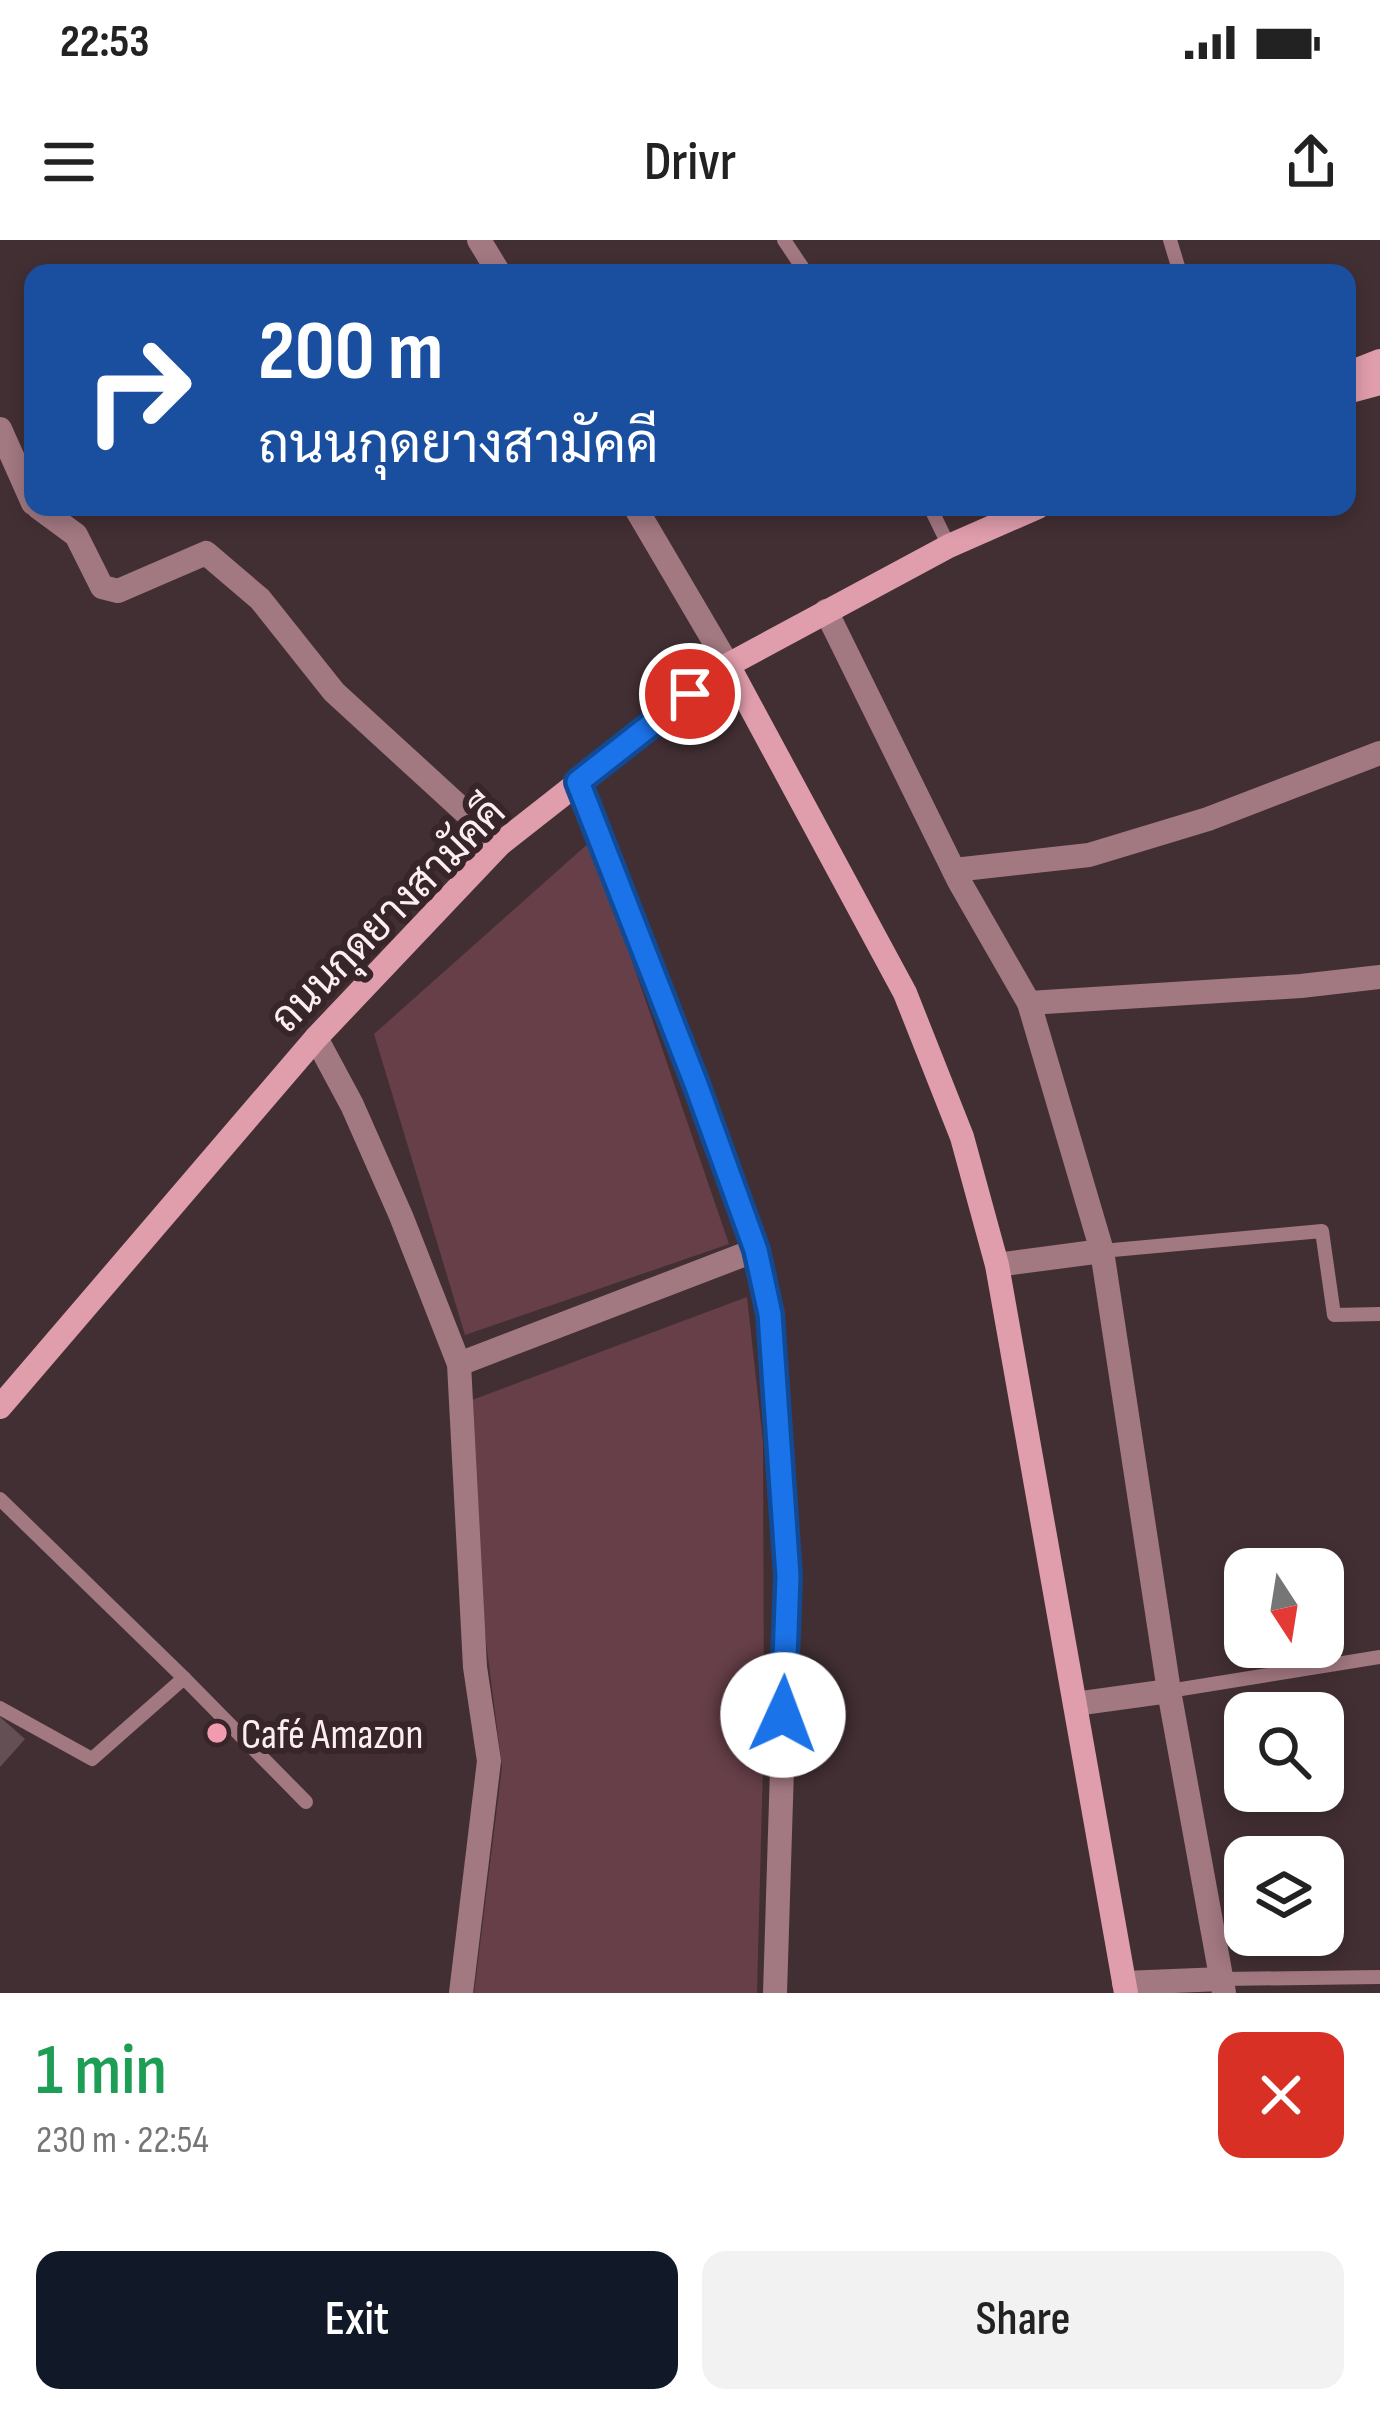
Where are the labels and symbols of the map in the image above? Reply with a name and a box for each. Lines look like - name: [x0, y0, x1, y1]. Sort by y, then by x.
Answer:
- pin: [639, 643, 741, 745]
- street label: ถนนกุดยางสามัคคี: [258, 785, 518, 1045]
- north arrow: [1224, 1548, 1344, 1668]
- position arrow: [720, 1652, 846, 1778]
- place label: Café Amazon: [241, 1710, 423, 1761]
- marker: Café Amazon: [204, 1720, 230, 1746]

